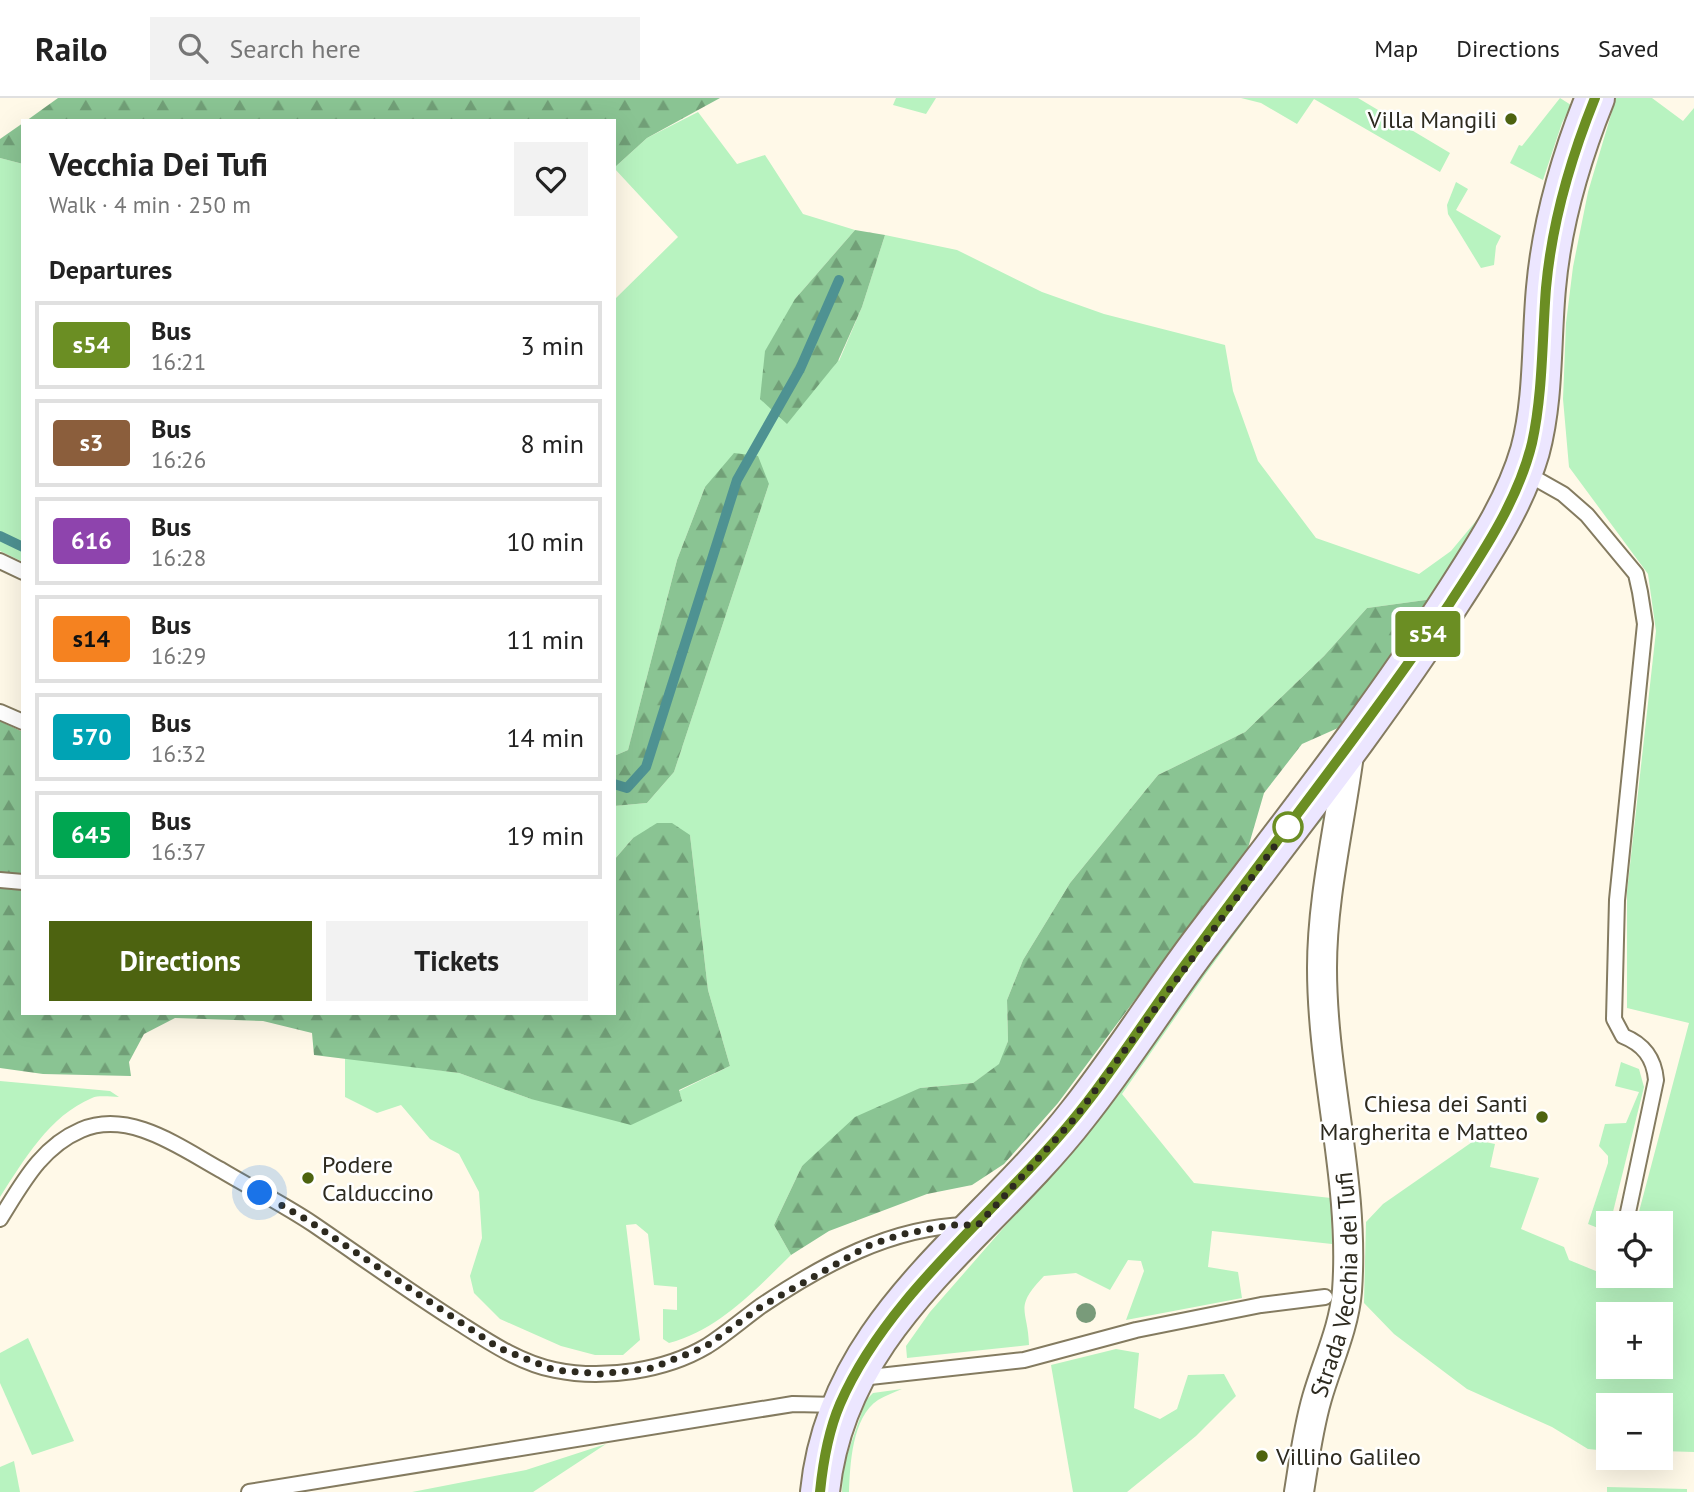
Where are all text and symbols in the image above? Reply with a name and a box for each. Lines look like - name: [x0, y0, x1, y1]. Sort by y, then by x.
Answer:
- search box: [150, 17, 640, 80]
- text: Railo: [35, 27, 108, 70]
- icon: search: [174, 29, 212, 67]
- text: Search here: [230, 32, 361, 65]
- text: Map: [1374, 33, 1418, 64]
- text: Directions: [1456, 33, 1560, 64]
- text: Saved: [1598, 33, 1659, 64]
- place label: Villa Mangili: [1367, 104, 1497, 135]
- marker: Villa Mangili: [1503, 111, 1519, 127]
- text: Vecchia Dei Tufi: [49, 142, 268, 185]
- button: heart: [514, 142, 588, 216]
- text: Walk · 4 min · 250 m: [49, 190, 251, 219]
- text: Departures: [49, 253, 172, 286]
- text: Bus: [151, 314, 191, 347]
- text: s54: [73, 329, 110, 360]
- text: 3 min: [521, 329, 584, 362]
- text: 16:21: [151, 347, 206, 376]
- text: Bus: [151, 412, 191, 445]
- text: s3: [80, 427, 103, 458]
- text: 8 min: [521, 427, 584, 460]
- text: 16:26: [151, 445, 206, 474]
- text: Bus: [151, 510, 191, 543]
- text: 616: [71, 525, 112, 556]
- text: 10 min: [506, 525, 584, 558]
- text: 16:28: [151, 543, 206, 572]
- text: Bus: [151, 608, 191, 641]
- line badge: s54: [1388, 611, 1468, 657]
- text: s54: [1409, 618, 1447, 649]
- text: s14: [73, 623, 110, 654]
- text: 11 min: [506, 623, 584, 656]
- text: 16:29: [151, 641, 206, 670]
- text: Bus: [151, 706, 191, 739]
- text: 570: [71, 721, 112, 752]
- text: 14 min: [506, 721, 584, 754]
- text: 16:32: [151, 739, 206, 768]
- text: Bus: [151, 804, 191, 837]
- unlabelled marker: [1273, 812, 1303, 842]
- text: 645: [71, 819, 112, 850]
- text: 19 min: [506, 819, 584, 852]
- text: 16:37: [151, 837, 206, 866]
- button: Directions: [49, 921, 312, 1001]
- button: Tickets: [326, 921, 588, 1001]
- place label: Chiesa dei Santi Margherita e Matteo: [1319, 1088, 1528, 1147]
- marker: Chiesa dei Santi Margherita e Matteo: [1534, 1109, 1550, 1125]
- place label: Podere Calduccino: [322, 1149, 434, 1208]
- marker: Podere Calduccino: [300, 1170, 316, 1186]
- street label: Strada Vecchia dei Tufi: [1303, 1170, 1364, 1401]
- your location: [242, 1175, 277, 1210]
- map controls: [1596, 1211, 1673, 1470]
- button: locate: [1596, 1211, 1673, 1288]
- button: +: [1596, 1302, 1673, 1379]
- button: −: [1596, 1393, 1673, 1470]
- place label: Villino Galileo: [1275, 1441, 1421, 1472]
- marker: Villino Galileo: [1254, 1448, 1270, 1464]

